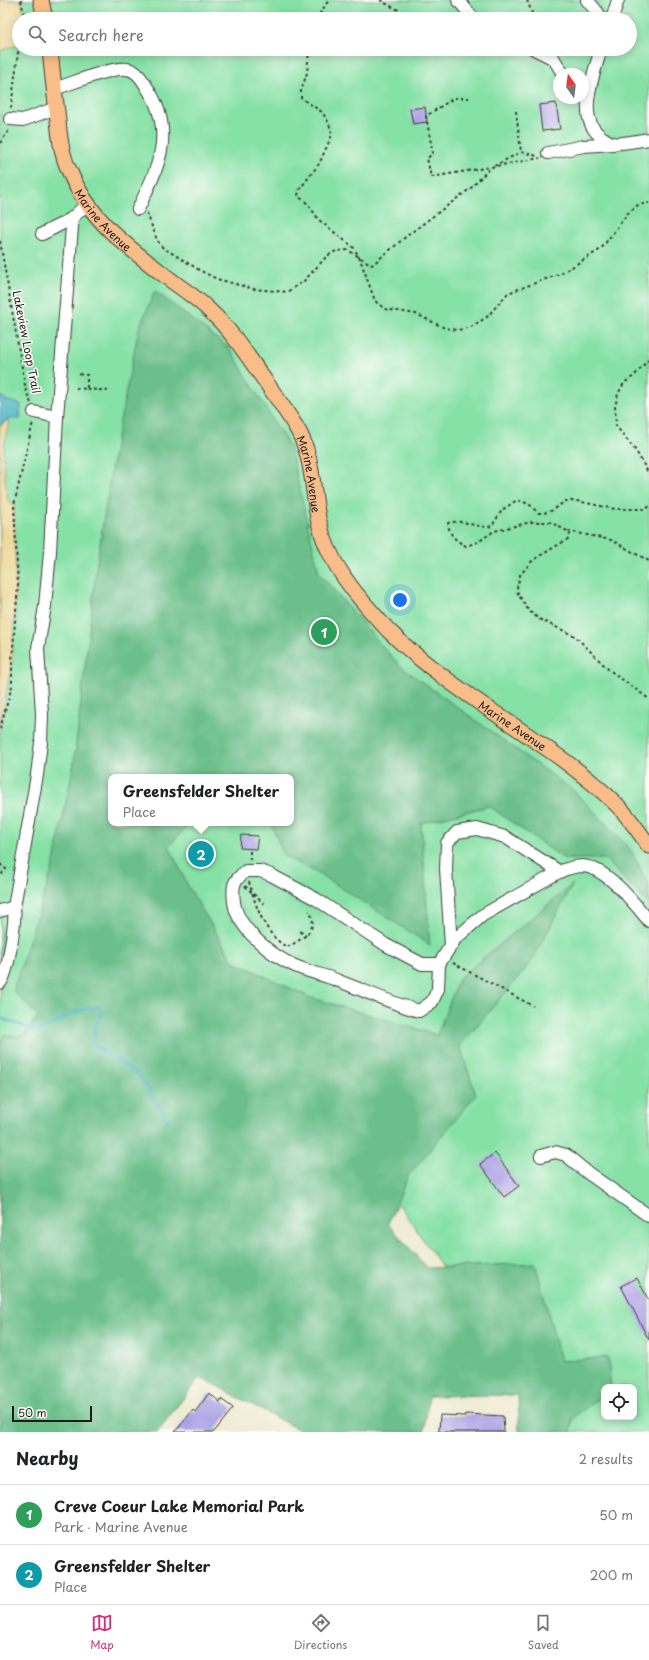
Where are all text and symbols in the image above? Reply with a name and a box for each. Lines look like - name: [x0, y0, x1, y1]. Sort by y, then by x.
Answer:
- search box: [12, 12, 637, 56]
- icon: search: [26, 23, 48, 45]
- text: Search here: [58, 23, 144, 46]
- north arrow: [553, 68, 589, 104]
- street label: Marine Avenue: [71, 185, 136, 255]
- street label: Lakeview Loop Trail: [9, 289, 45, 395]
- street label: Marine Avenue: [293, 433, 325, 514]
- your location: [390, 590, 410, 610]
- pin: 1: [311, 617, 337, 647]
- street label: Marine Avenue: [475, 696, 550, 754]
- popup: [108, 774, 294, 826]
- text: Greensfelder Shelter: [123, 779, 279, 802]
- text: Place: [123, 802, 156, 821]
- pin: 2: [188, 839, 214, 869]
- map controls: [601, 1384, 637, 1420]
- button: locate: [601, 1384, 637, 1420]
- scale bar: [12, 1404, 92, 1423]
- text: 50 m: [18, 1404, 47, 1421]
- text: Nearby: [16, 1445, 78, 1471]
- text: 2 results: [579, 1449, 633, 1468]
- text: Creve Coeur Lake Memorial Park: [54, 1494, 304, 1517]
- text: 1: [26, 1505, 32, 1524]
- text: 50 m: [599, 1505, 633, 1524]
- text: Park · Marine Avenue: [54, 1517, 188, 1536]
- text: Greensfelder Shelter: [54, 1554, 210, 1577]
- text: 2: [24, 1565, 34, 1584]
- text: 200 m: [590, 1565, 633, 1584]
- text: Place: [54, 1577, 87, 1596]
- tab: Map: [90, 1612, 114, 1653]
- tab: Directions: [294, 1612, 347, 1653]
- tab: Saved: [528, 1612, 559, 1653]

